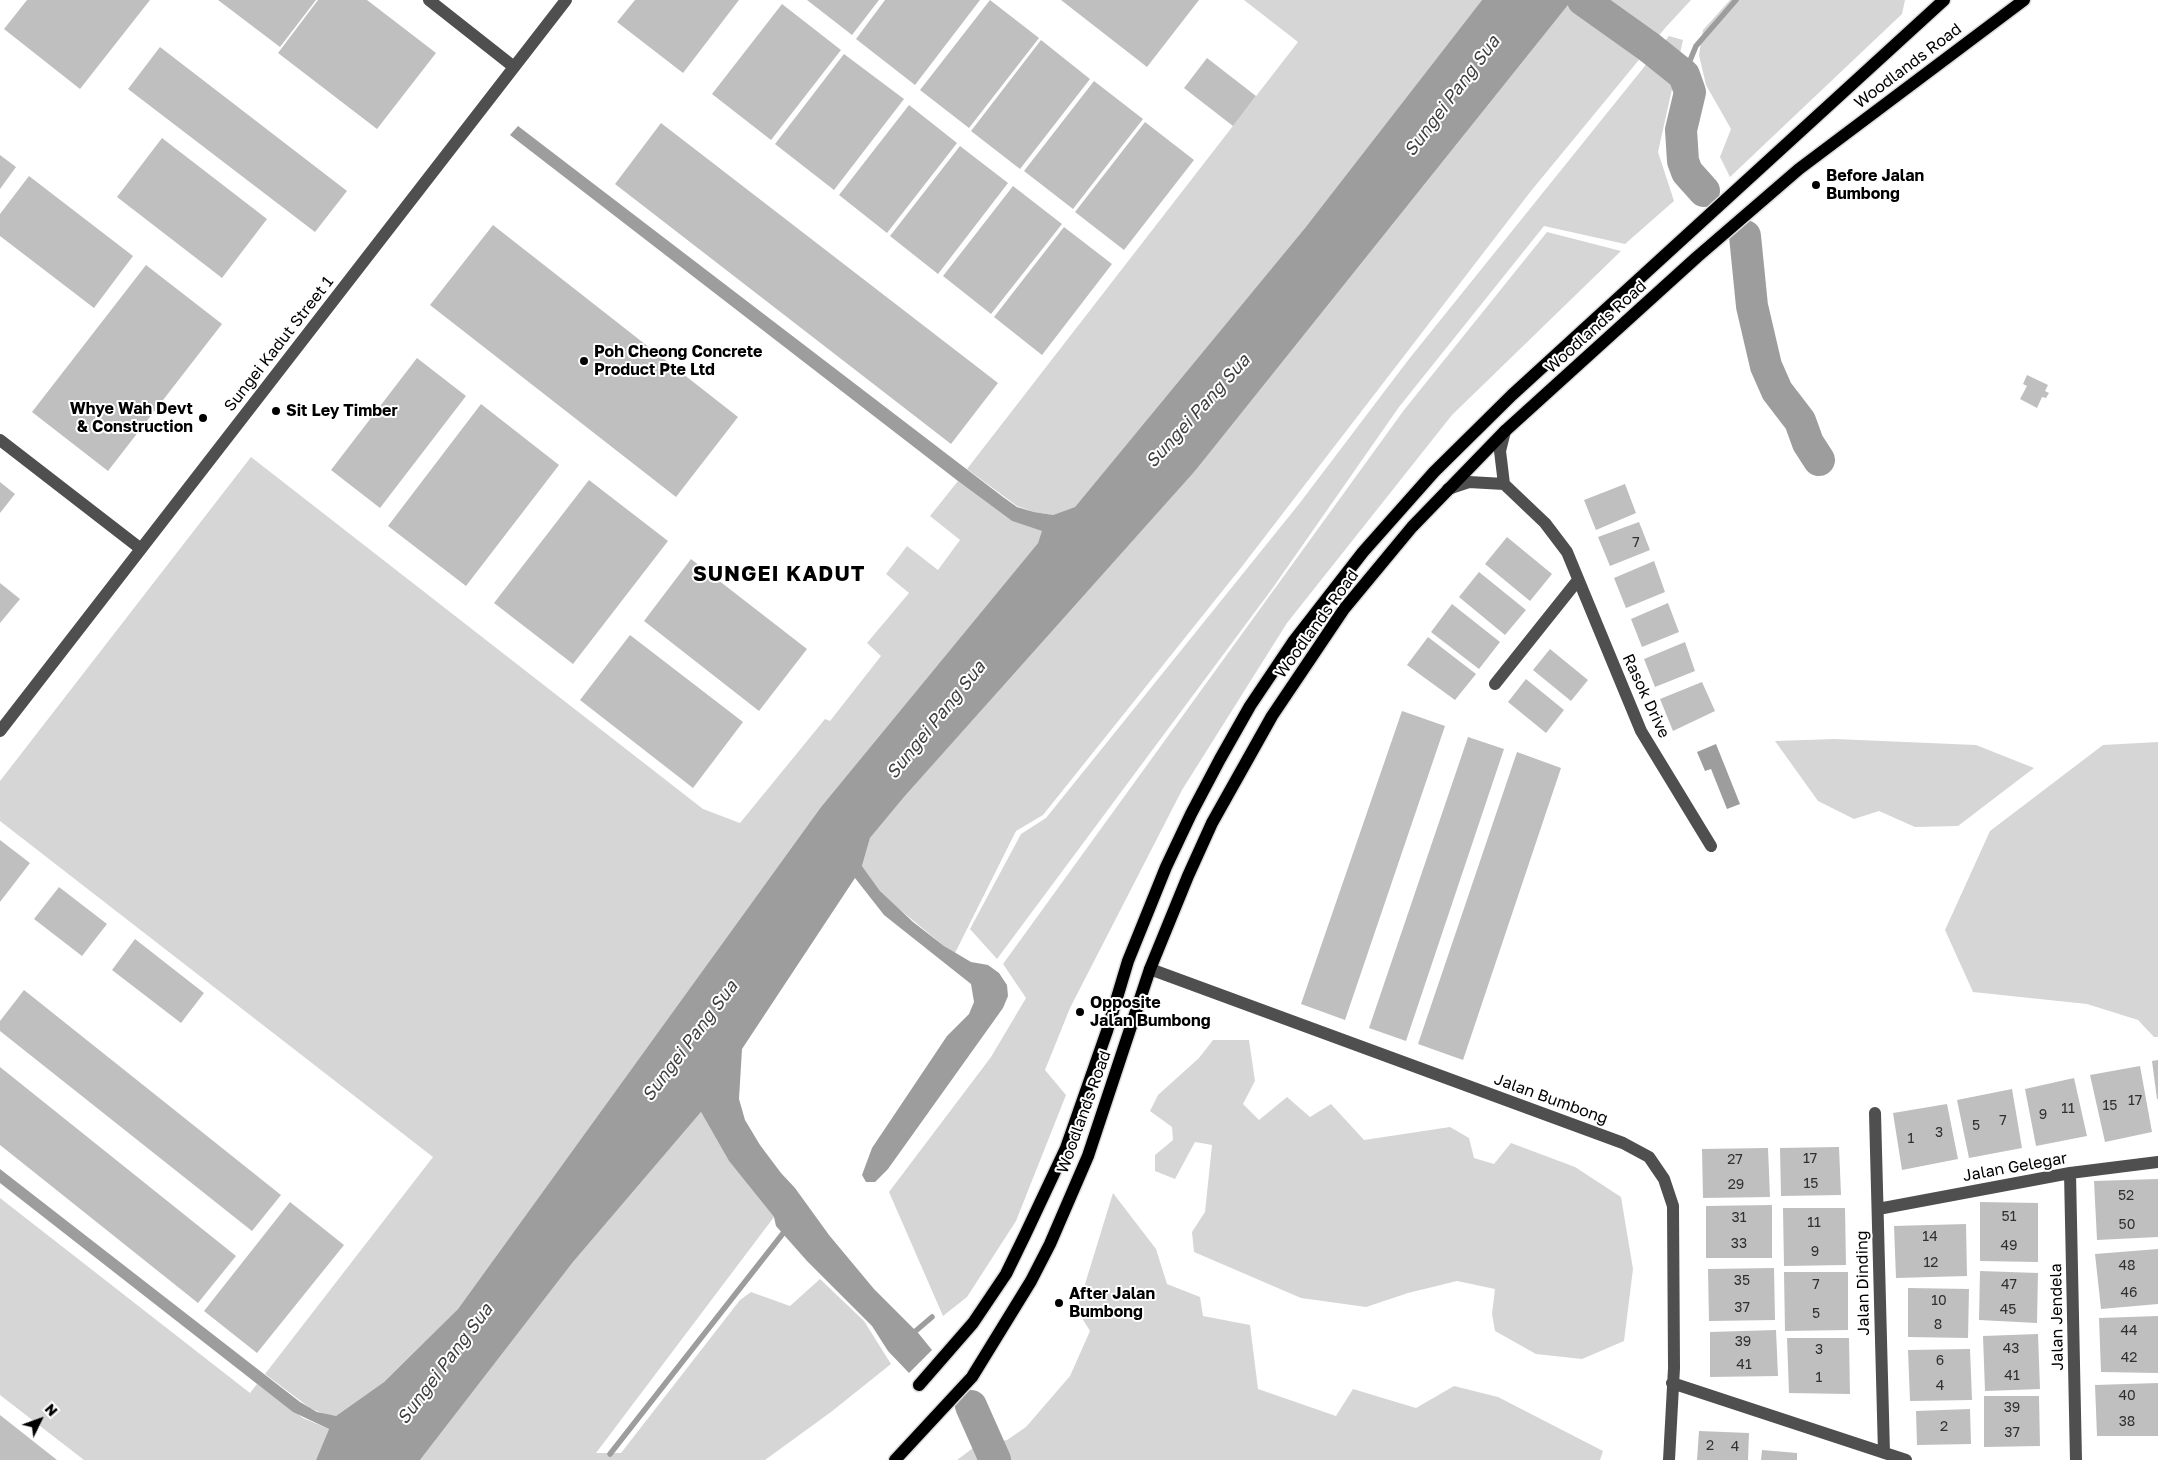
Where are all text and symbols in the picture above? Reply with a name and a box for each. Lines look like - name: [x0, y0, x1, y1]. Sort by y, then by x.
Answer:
- street label: Woodlands Road: [1851, 19, 1965, 113]
- water label: Sungei Pang Sua: [1400, 31, 1504, 161]
- place label: Before Jalan Bumbong: [1826, 166, 1924, 204]
- marker: Before Jalan Bumbong: [1810, 179, 1822, 191]
- street label: Sungei Kadut Street 1: [220, 273, 338, 415]
- street label: Woodlands Road: [1542, 277, 1650, 377]
- place label: Poh Cheong Concrete Product Pte Ltd: [594, 342, 762, 380]
- water label: Sungei Pang Sua: [1141, 350, 1255, 472]
- marker: Poh Cheong Concrete Product Pte Ltd: [578, 355, 590, 367]
- place label: Whye Wah Devt & Construction: [70, 399, 193, 437]
- place label: Sit Ley Timber: [286, 401, 398, 421]
- marker: Sit Ley Timber: [270, 405, 282, 417]
- marker: Whye Wah Devt & Construction: [197, 412, 209, 424]
- house number: 7: [1632, 535, 1640, 551]
- district label: SUNGEI KADUT: [691, 561, 867, 587]
- street label: Woodlands Road: [1271, 566, 1363, 682]
- street label: Rasok Drive: [1618, 651, 1674, 741]
- water label: Sungei Pang Sua: [882, 657, 990, 783]
- water label: Sungei Pang Sua: [638, 976, 742, 1106]
- place label: Opposite Jalan Bumbong: [1090, 993, 1210, 1031]
- marker: Opposite Jalan Bumbong: [1074, 1006, 1086, 1018]
- street label: Woodlands Road: [1053, 1048, 1115, 1176]
- street label: Jalan Bumbong: [1492, 1070, 1610, 1128]
- house number: 17: [2128, 1093, 2142, 1109]
- house number: 15: [2103, 1098, 2117, 1114]
- house number: 11: [2061, 1101, 2075, 1117]
- house number: 9: [2039, 1107, 2047, 1123]
- house number: 7: [1999, 1113, 2007, 1129]
- house number: 5: [1972, 1118, 1980, 1134]
- house number: 3: [1935, 1125, 1943, 1141]
- house number: 1: [1908, 1131, 1914, 1147]
- street label: Jalan Gelegar: [1961, 1148, 2069, 1186]
- house number: 17: [1803, 1151, 1817, 1167]
- house number: 27: [1727, 1152, 1743, 1168]
- house number: 15: [1804, 1176, 1818, 1192]
- house number: 29: [1728, 1177, 1744, 1193]
- house number: 52: [2118, 1188, 2134, 1204]
- house number: 51: [2002, 1209, 2016, 1225]
- house number: 31: [1732, 1210, 1746, 1226]
- house number: 11: [1807, 1215, 1821, 1231]
- house number: 50: [2119, 1217, 2135, 1233]
- house number: 14: [1922, 1229, 1938, 1245]
- street label: Jalan Dinding: [1852, 1230, 1874, 1336]
- house number: 33: [1731, 1236, 1747, 1252]
- house number: 49: [2000, 1238, 2018, 1254]
- house number: 9: [1811, 1244, 1819, 1260]
- house number: 12: [1924, 1255, 1938, 1271]
- house number: 48: [2118, 1258, 2136, 1274]
- street label: Jalan Jendela: [2046, 1263, 2068, 1371]
- house number: 35: [1734, 1273, 1750, 1289]
- house number: 7: [1812, 1277, 1820, 1293]
- house number: 47: [2001, 1277, 2017, 1293]
- place label: After Jalan Bumbong: [1069, 1284, 1155, 1322]
- house number: 46: [2120, 1285, 2138, 1301]
- house number: 10: [1931, 1293, 1947, 1309]
- marker: After Jalan Bumbong: [1053, 1297, 1065, 1309]
- water label: Sungei Pang Sua: [393, 1299, 497, 1429]
- house number: 37: [1734, 1300, 1750, 1316]
- house number: 45: [2000, 1302, 2016, 1318]
- house number: 5: [1812, 1306, 1820, 1322]
- house number: 8: [1934, 1317, 1942, 1333]
- house number: 44: [2120, 1323, 2138, 1339]
- house number: 39: [1735, 1334, 1751, 1350]
- house number: 43: [2003, 1341, 2019, 1357]
- house number: 3: [1815, 1342, 1823, 1358]
- house number: 42: [2121, 1350, 2137, 1366]
- house number: 6: [1936, 1353, 1944, 1369]
- house number: 41: [1736, 1357, 1752, 1373]
- house number: 41: [2004, 1368, 2020, 1384]
- house number: 1: [1816, 1370, 1822, 1386]
- house number: 4: [1936, 1378, 1944, 1394]
- house number: 40: [2118, 1388, 2136, 1404]
- north arrow: [15, 1395, 65, 1445]
- text: N: [42, 1400, 61, 1419]
- house number: 39: [2004, 1400, 2020, 1416]
- house number: 38: [2119, 1414, 2135, 1430]
- house number: 2: [1940, 1419, 1948, 1435]
- house number: 37: [2004, 1425, 2020, 1441]
- house number: 2: [1706, 1438, 1714, 1454]
- house number: 4: [1731, 1439, 1739, 1455]

